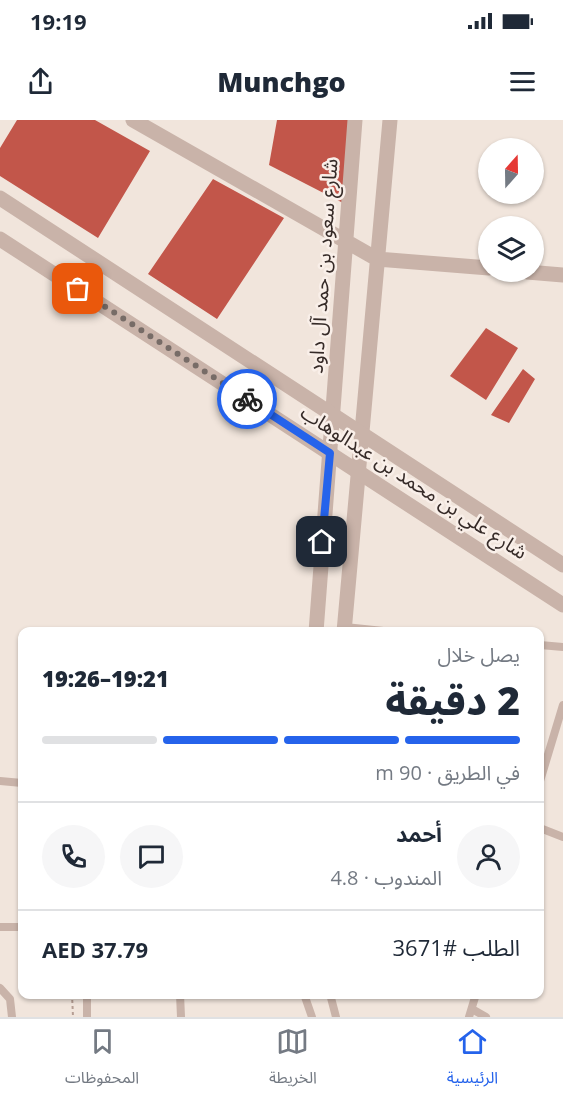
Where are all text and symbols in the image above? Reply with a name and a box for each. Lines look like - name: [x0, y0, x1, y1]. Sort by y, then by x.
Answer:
- text: 19:19: [30, 6, 87, 36]
- text: Munchgo: [217, 63, 346, 100]
- icon: share: [24, 65, 57, 98]
- icon: menu: [506, 65, 539, 98]
- north arrow: [478, 138, 544, 204]
- map controls: [478, 138, 544, 282]
- street label: شارع سعود بن حمد آل داود: [302, 158, 345, 374]
- button: layers: [478, 216, 544, 282]
- pin: [52, 263, 103, 314]
- icon: bag: [61, 272, 94, 305]
- courier: [217, 369, 277, 429]
- icon: bike: [231, 383, 264, 416]
- street label: شارع علي بن محمد بن عبدالوهاب: [294, 398, 533, 567]
- pin: [296, 516, 347, 567]
- icon: home: [305, 525, 338, 558]
- text: يصل خلال: [438, 641, 520, 668]
- text: 19:21–19:26: [42, 663, 169, 693]
- text: 2 دقيقة: [385, 673, 520, 726]
- text: في الطريق · 90 m: [375, 759, 520, 786]
- text: أحمد: [396, 818, 442, 848]
- button: phone: [42, 825, 105, 888]
- button: chat: [120, 825, 183, 888]
- button: person: [457, 825, 520, 888]
- text: المندوب · 4.8: [330, 864, 442, 891]
- text: الطلب #3671: [393, 932, 520, 962]
- text: AED 37.79: [42, 934, 148, 964]
- tab: المحفوظات: [65, 1025, 139, 1095]
- tab: الخريطة: [269, 1025, 317, 1095]
- tab: الرئيسية: [447, 1025, 498, 1095]

